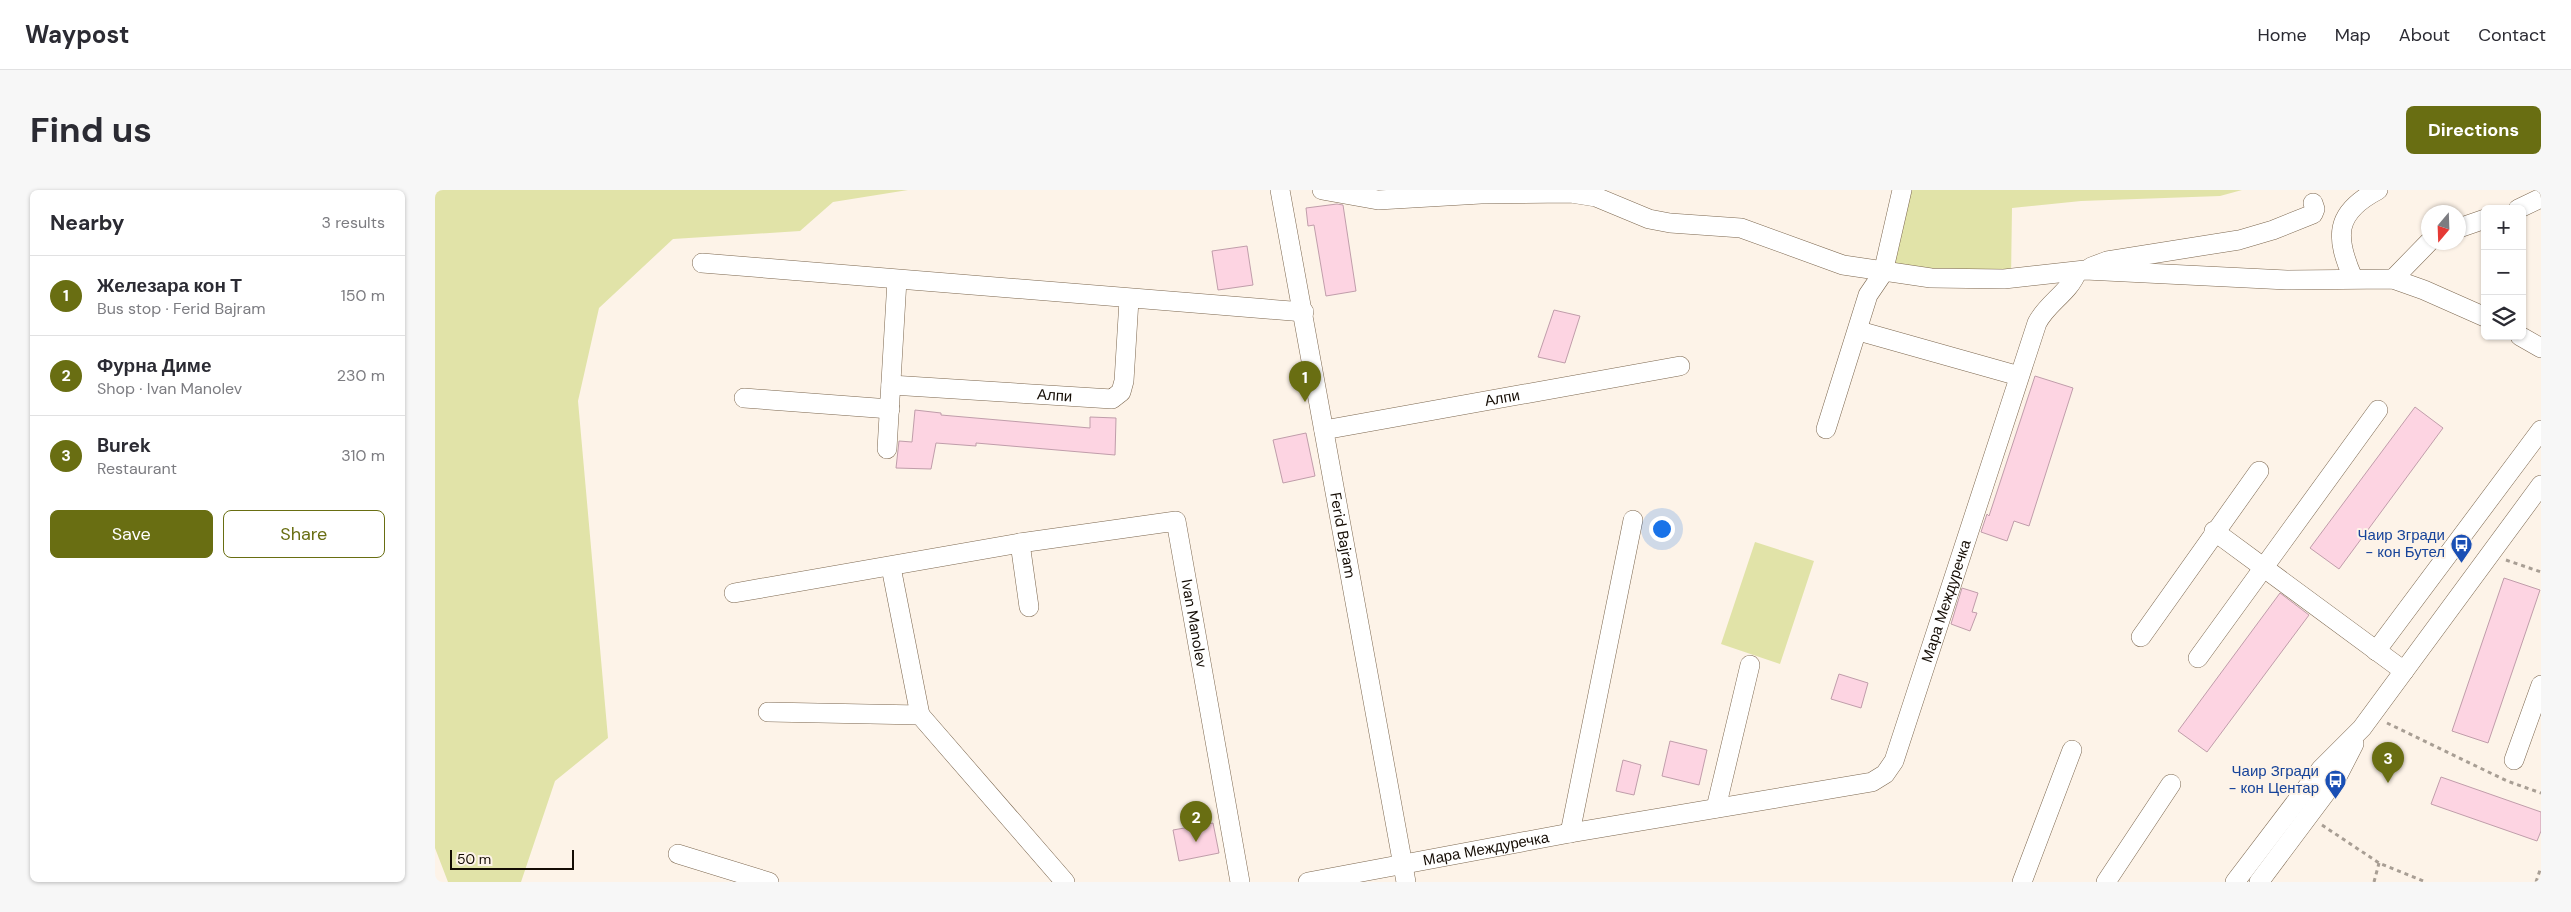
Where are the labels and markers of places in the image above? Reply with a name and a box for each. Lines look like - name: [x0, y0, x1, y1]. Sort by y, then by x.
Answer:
- pin: 1: [1289, 361, 1321, 402]
- place label: Чаир Згради - кон Бутел: [2358, 525, 2445, 562]
- bus stop icon: Чаир Згради - кон Бутел: [2449, 532, 2473, 563]
- pin: 3: [2372, 742, 2404, 783]
- place label: Чаир Згради - кон Центар: [2228, 761, 2319, 798]
- bus stop icon: Чаир Згради - кон Центар: [2323, 768, 2347, 799]
- pin: 2: [1180, 801, 1212, 842]

